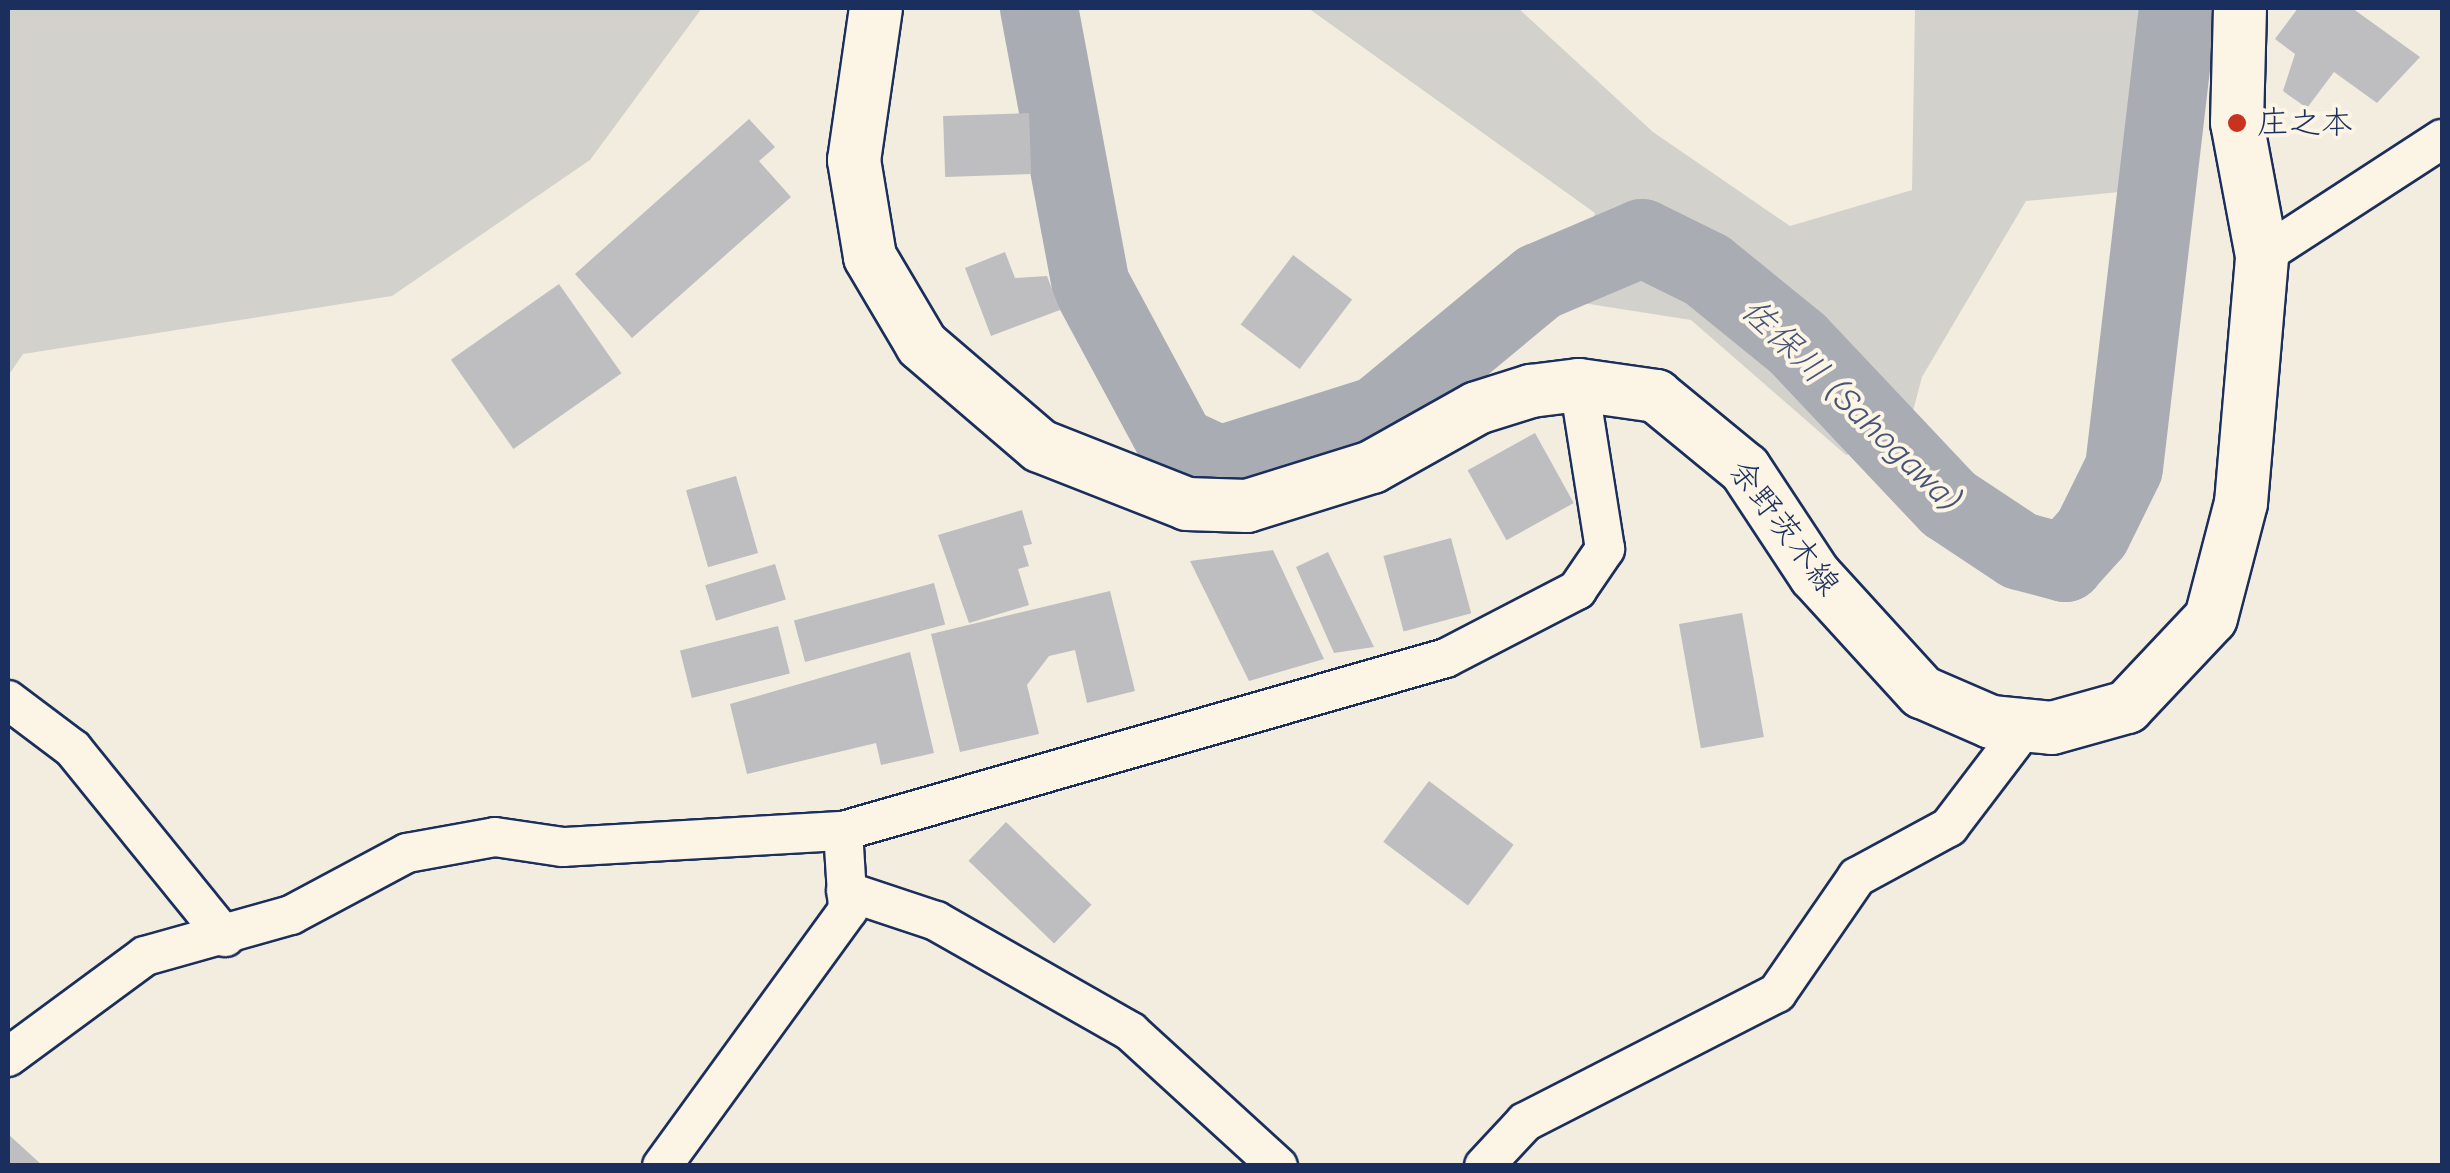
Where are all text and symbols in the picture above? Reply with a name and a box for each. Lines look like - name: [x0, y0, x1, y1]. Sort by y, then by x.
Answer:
- place label: 庄之本: [2257, 104, 2353, 142]
- marker: 庄之本: [2226, 112, 2248, 134]
- water label: 佐保川 (Sahogawa): [1732, 289, 1970, 521]
- street label: 余野茨木線: [1721, 453, 1847, 603]

